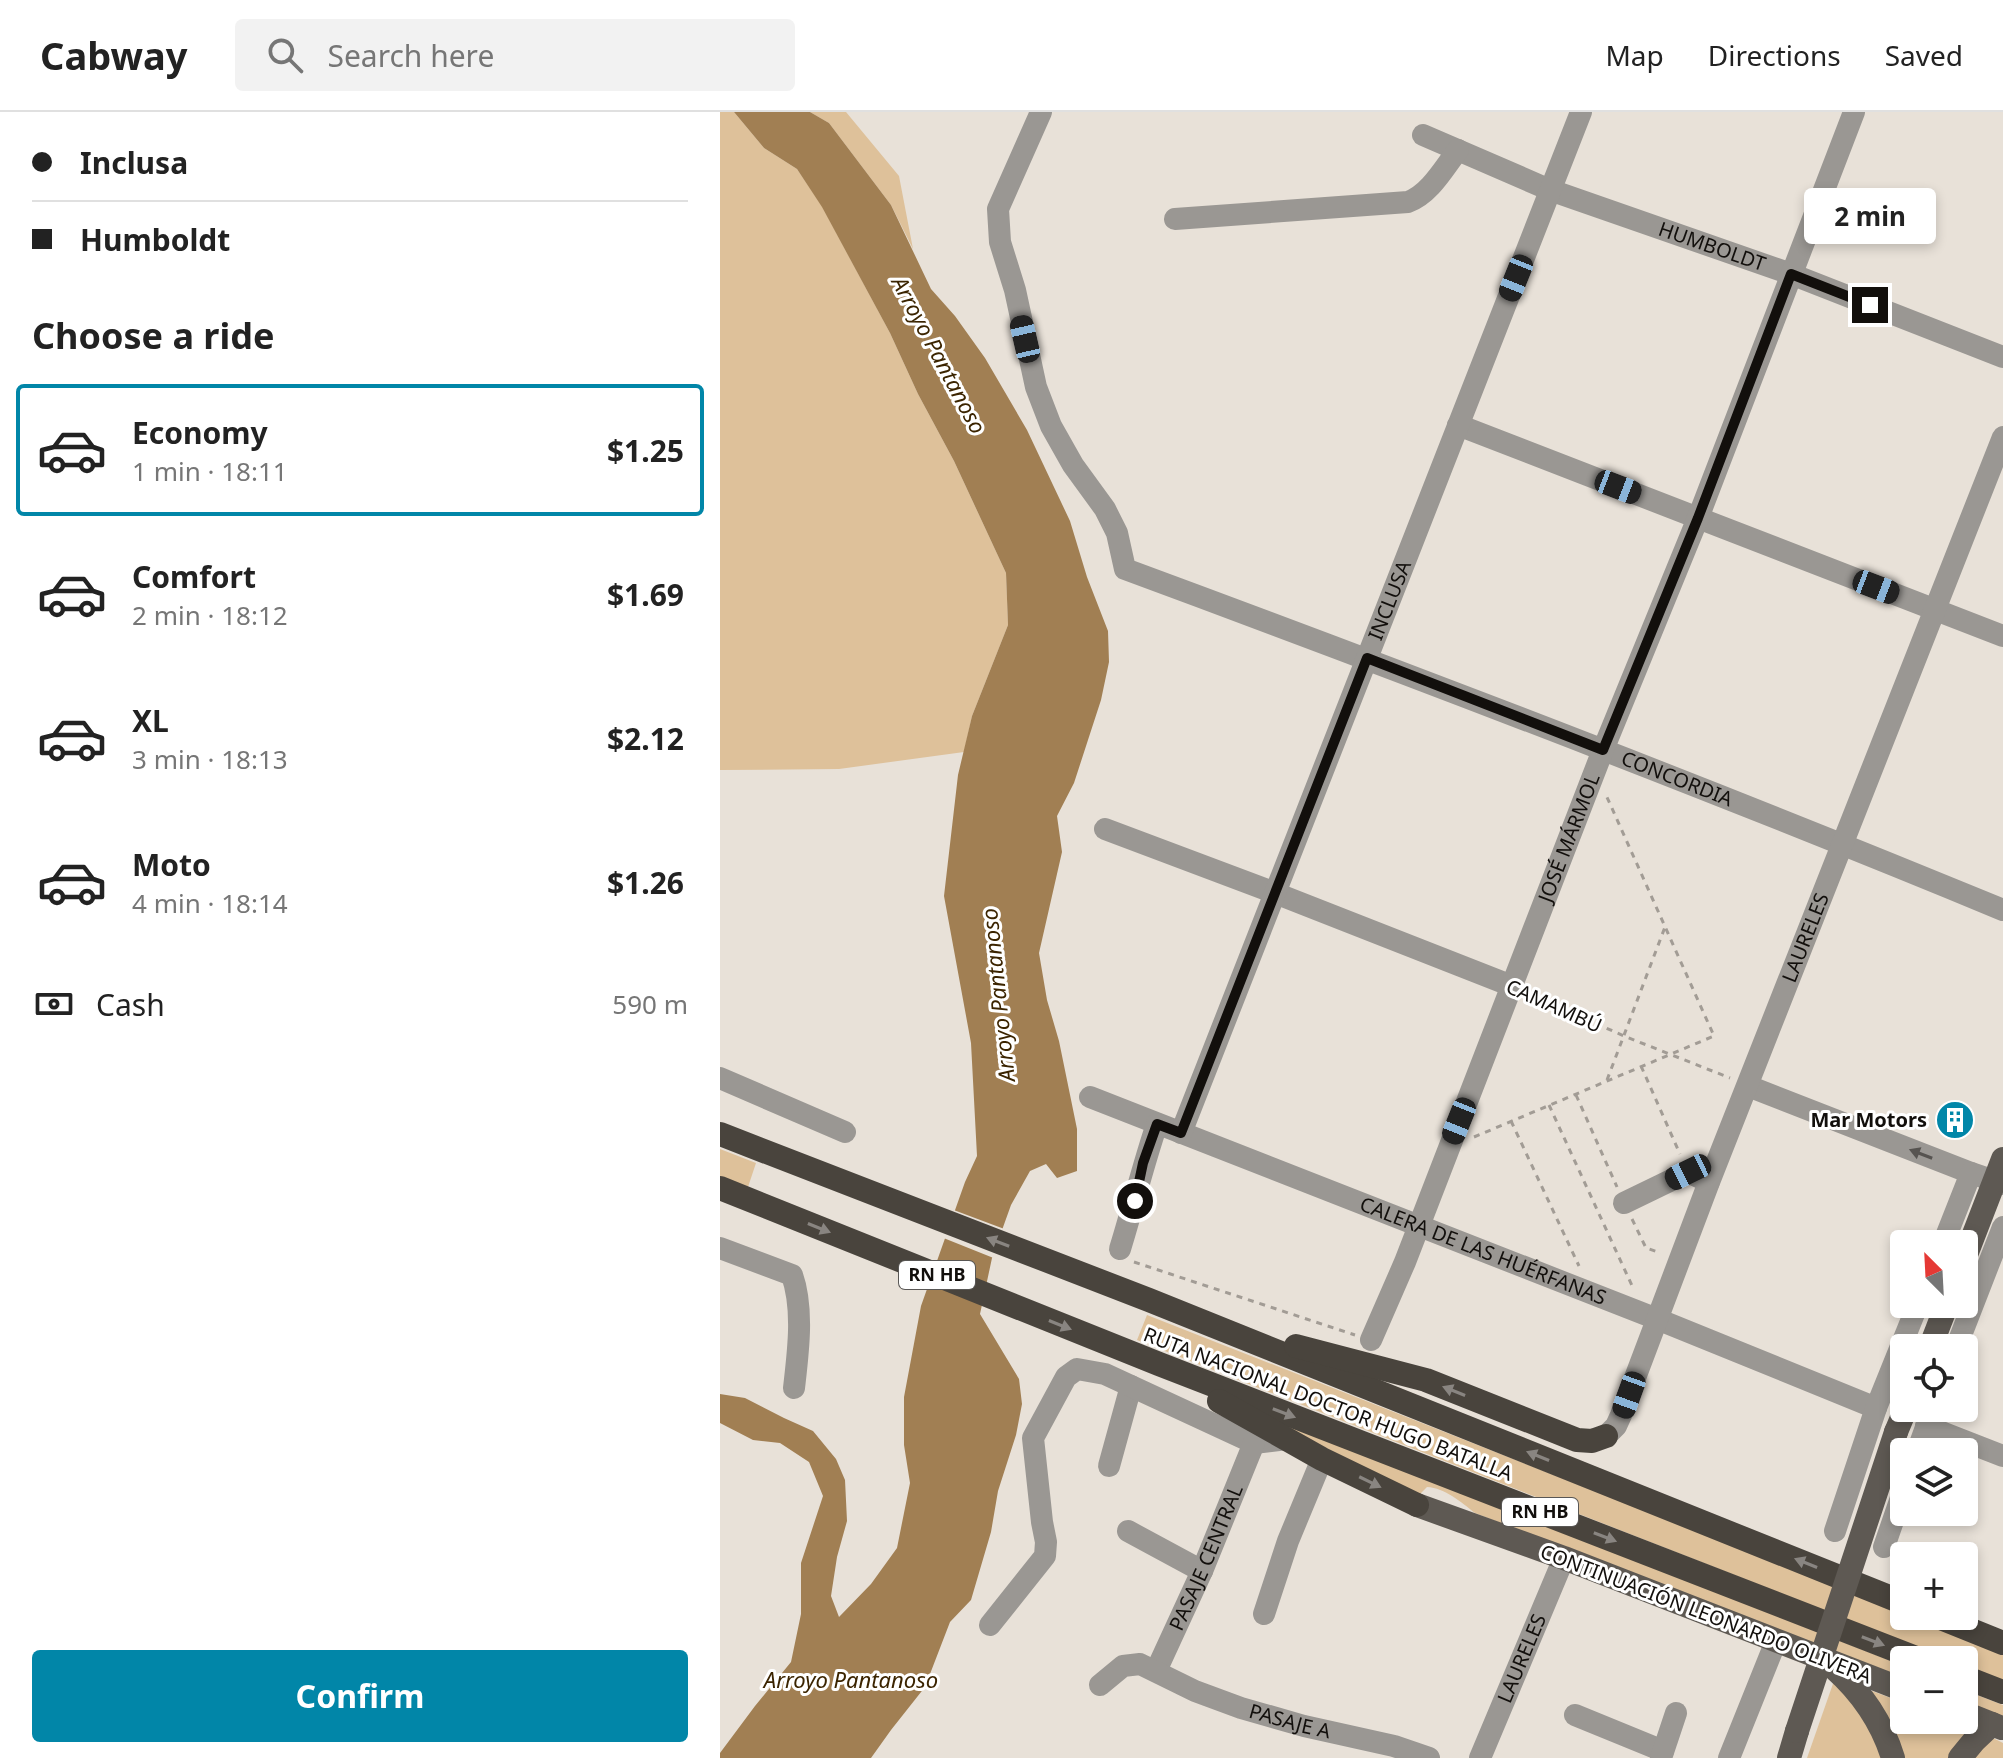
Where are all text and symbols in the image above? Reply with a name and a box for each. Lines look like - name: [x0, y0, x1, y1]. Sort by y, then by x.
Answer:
- search box: [235, 19, 795, 91]
- text: Cabway: [40, 29, 187, 81]
- icon: search: [263, 33, 307, 77]
- text: Search here: [327, 35, 494, 76]
- text: Map: [1605, 36, 1664, 74]
- text: Directions: [1708, 36, 1841, 74]
- text: Saved: [1885, 36, 1963, 74]
- text: Inclusa: [80, 142, 188, 183]
- callout: 2 min: [1804, 189, 1936, 245]
- text: 2 min: [1834, 198, 1906, 234]
- street label: HUMBOLDT: [1655, 215, 1769, 277]
- text: Humboldt: [80, 219, 230, 260]
- car: [1496, 251, 1536, 305]
- water label: Arroyo Pantanoso: [885, 269, 994, 439]
- route end: [1852, 287, 1888, 323]
- text: Choose a ride: [32, 311, 274, 360]
- car: [1008, 313, 1042, 365]
- text: Economy: [132, 412, 268, 453]
- icon: car: [36, 414, 108, 486]
- text: $1.25: [607, 430, 684, 471]
- text: 1 min · 18:11: [132, 453, 288, 489]
- car: [1591, 467, 1645, 507]
- text: Comfort: [132, 556, 256, 597]
- street label: INCLUSA: [1361, 556, 1417, 644]
- icon: car: [36, 558, 108, 630]
- car: [1849, 567, 1903, 607]
- text: $1.69: [607, 574, 684, 615]
- text: 2 min · 18:12: [132, 597, 288, 633]
- text: XL: [132, 700, 169, 741]
- icon: car: [36, 702, 108, 774]
- text: $2.12: [607, 718, 684, 759]
- text: 3 min · 18:13: [132, 741, 288, 777]
- street label: CONCORDIA: [1618, 744, 1737, 812]
- street label: JOSÉ MÁRMOL: [1531, 769, 1606, 908]
- text: Moto: [132, 844, 211, 885]
- icon: car: [36, 846, 108, 918]
- text: $1.26: [607, 862, 684, 903]
- text: 4 min · 18:14: [132, 885, 288, 921]
- street label: LAURELES: [1775, 889, 1835, 986]
- water label: Arroyo Pantanoso: [973, 907, 1021, 1085]
- street label: CAMAMBÚ: [1502, 972, 1606, 1039]
- icon: cash: [32, 982, 76, 1026]
- text: Cash: [96, 984, 165, 1025]
- text: 590 m: [612, 986, 688, 1022]
- car: [1439, 1094, 1479, 1148]
- building icon: Mar Motors: [1934, 1099, 1976, 1141]
- place label: Mar Motors: [1811, 1106, 1927, 1133]
- one-way arrow: [1909, 1147, 1933, 1160]
- car: [1661, 1151, 1715, 1193]
- route start: [1117, 1183, 1153, 1219]
- street label: CALERA DE LAS HUÉRFANAS: [1356, 1190, 1610, 1311]
- one-way arrow: [807, 1222, 831, 1235]
- north arrow: [1890, 1230, 1978, 1318]
- map controls: [1890, 1230, 1978, 1734]
- one-way arrow: [986, 1235, 1010, 1248]
- road number: RN HB: [899, 1261, 975, 1289]
- one-way arrow: [1048, 1318, 1072, 1331]
- street label: RUTA NACIONAL DOCTOR HUGO BATALLA: [1140, 1320, 1517, 1487]
- button: locate: [1890, 1334, 1978, 1422]
- car: [1610, 1368, 1648, 1422]
- one-way arrow: [1442, 1384, 1466, 1397]
- one-way arrow: [1272, 1407, 1296, 1420]
- button: layers: [1890, 1438, 1978, 1526]
- one-way arrow: [1526, 1450, 1550, 1463]
- one-way arrow: [1358, 1475, 1381, 1489]
- street label: PASAJE CENTRAL: [1162, 1480, 1249, 1635]
- road number: RN HB: [1502, 1498, 1578, 1526]
- one-way arrow: [1593, 1531, 1617, 1544]
- street label: CONTINUACIÓN LEONARDO OLIVERA: [1537, 1538, 1876, 1689]
- button: +: [1890, 1542, 1978, 1630]
- one-way arrow: [1794, 1557, 1818, 1570]
- street label: LAURELES: [1491, 1610, 1552, 1707]
- one-way arrow: [1861, 1635, 1885, 1648]
- button: −: [1890, 1646, 1978, 1734]
- button: Confirm: [32, 1650, 688, 1742]
- water label: Arroyo Pantanoso: [762, 1664, 938, 1694]
- street label: PASAJE A: [1246, 1697, 1333, 1745]

